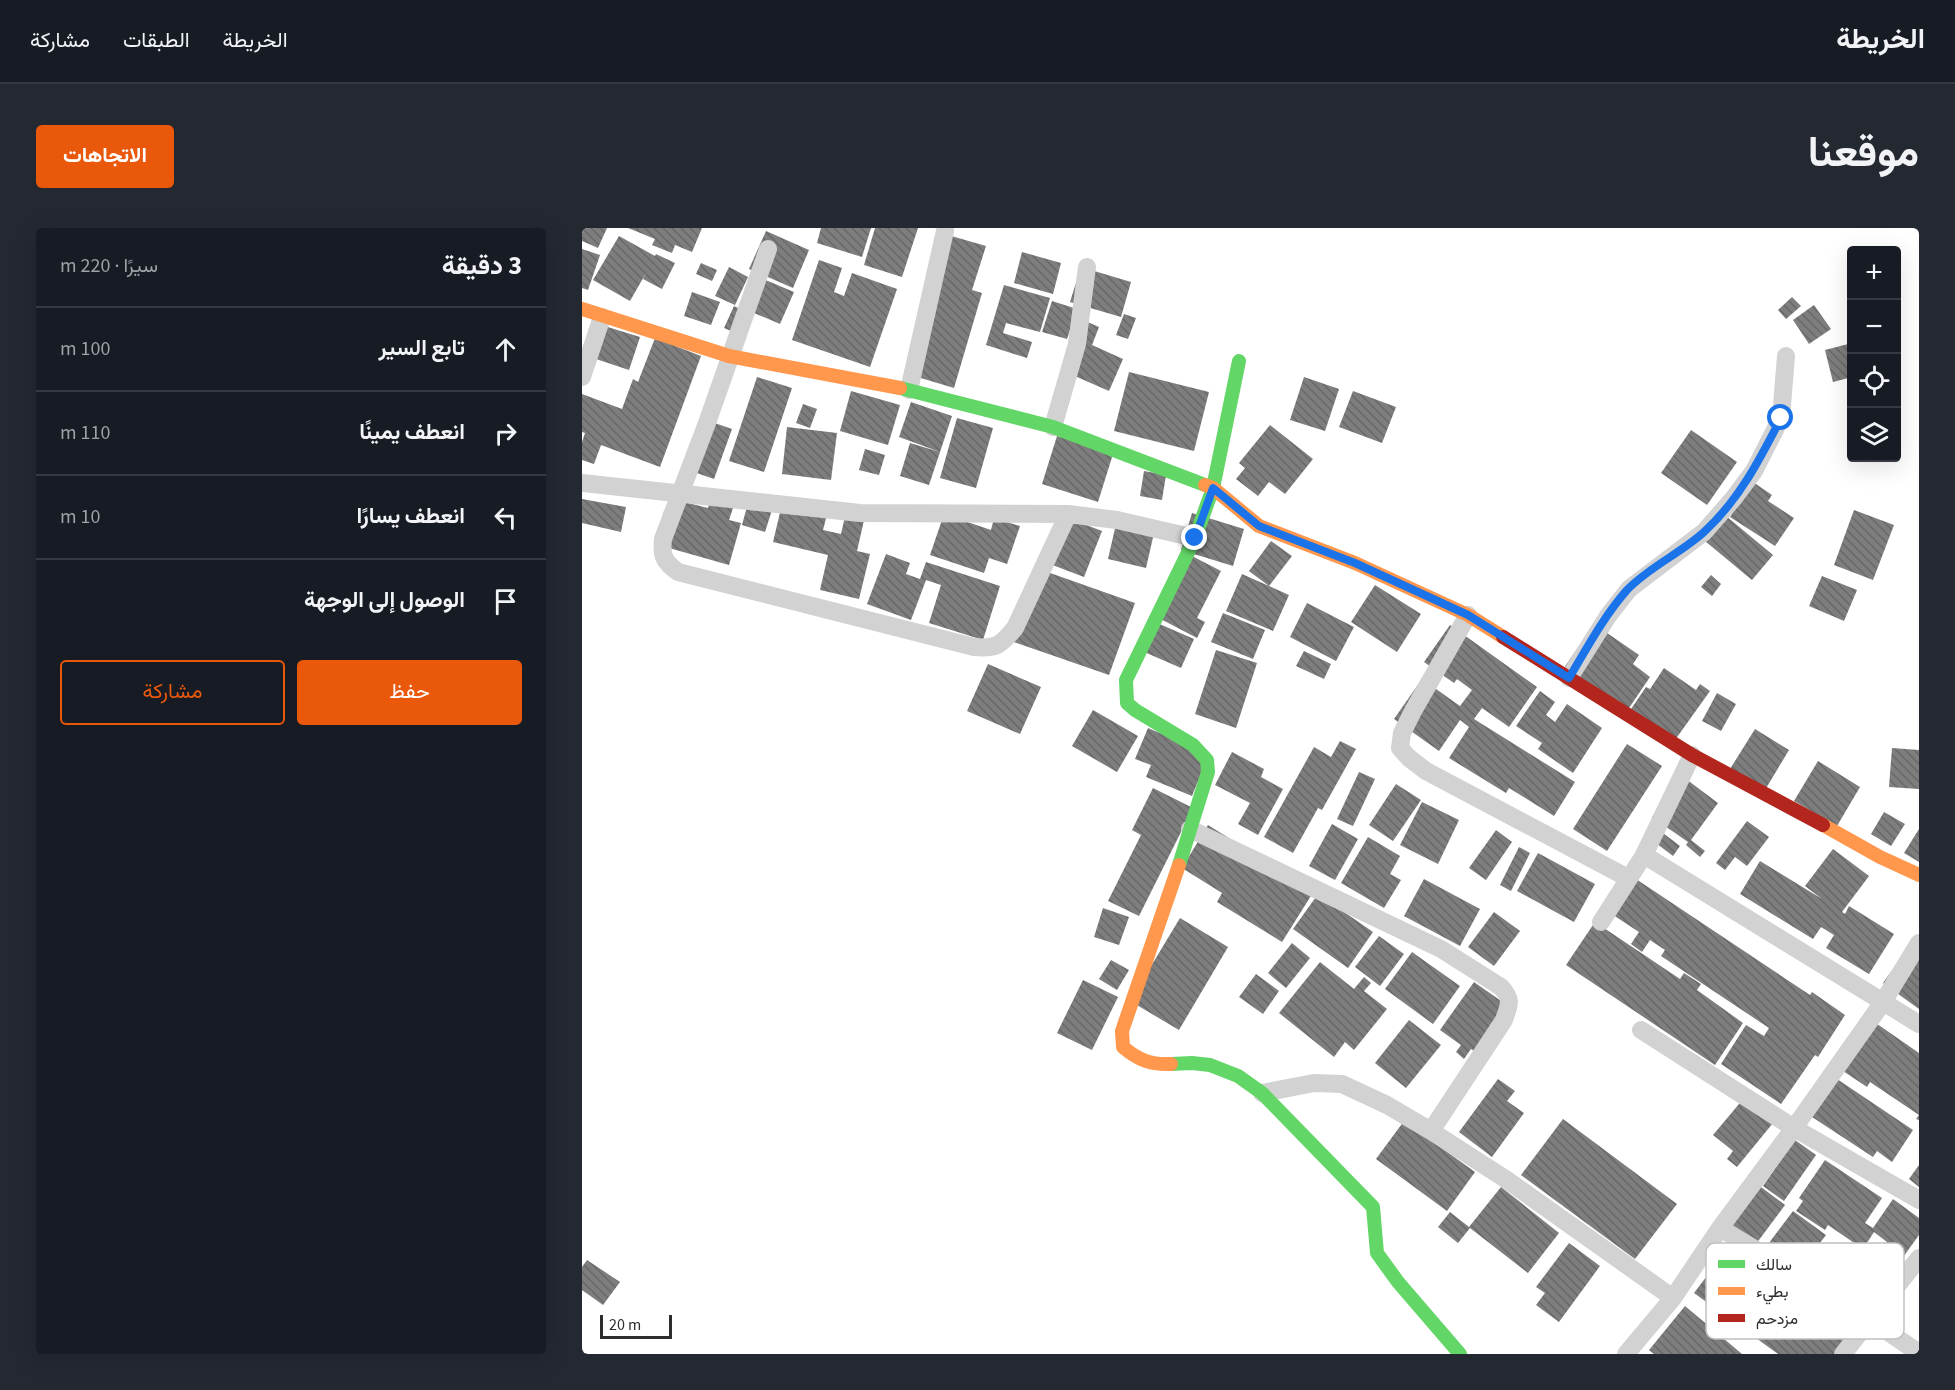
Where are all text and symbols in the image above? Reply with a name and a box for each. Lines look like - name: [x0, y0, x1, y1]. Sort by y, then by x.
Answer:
- text: الخريطة: [1836, 19, 1925, 59]
- text: مشاركة: [30, 25, 90, 55]
- text: الطبقات: [123, 25, 190, 55]
- text: الخريطة: [223, 25, 288, 55]
- text: موقعنا: [1808, 123, 1919, 183]
- button: الاتجاهات: [36, 125, 174, 188]
- map controls: [1847, 246, 1901, 462]
- button: +: [1847, 246, 1901, 300]
- text: 3 دقيقة: [442, 247, 522, 284]
- text: سيرًا · 220 m: [60, 252, 158, 280]
- button: −: [1847, 300, 1901, 354]
- text: تابع السير: [379, 332, 465, 364]
- icon: ahead: [489, 333, 522, 366]
- text: 100 m: [60, 335, 110, 363]
- button: locate: [1847, 354, 1901, 408]
- route start: [1767, 404, 1793, 430]
- button: layers: [1847, 408, 1901, 462]
- text: انعطف يمينًا: [359, 416, 465, 448]
- icon: right: [489, 417, 522, 450]
- text: 110 m: [60, 419, 110, 447]
- text: انعطف يسارًا: [356, 500, 465, 532]
- icon: left: [489, 501, 522, 534]
- text: 10 m: [60, 503, 100, 531]
- route end: [1181, 524, 1207, 550]
- text: الوصول إلى الوجهة: [304, 584, 465, 616]
- icon: arrive: [489, 585, 522, 618]
- button: مشاركة: [60, 660, 285, 725]
- button: حفظ: [297, 660, 522, 725]
- legend: [1706, 1243, 1904, 1339]
- text: سالك: [1756, 1254, 1792, 1276]
- text: بطيء: [1756, 1281, 1788, 1305]
- text: مزدحم: [1756, 1308, 1798, 1330]
- scale bar: [600, 1312, 672, 1340]
- text: 20 m: [609, 1314, 641, 1336]

